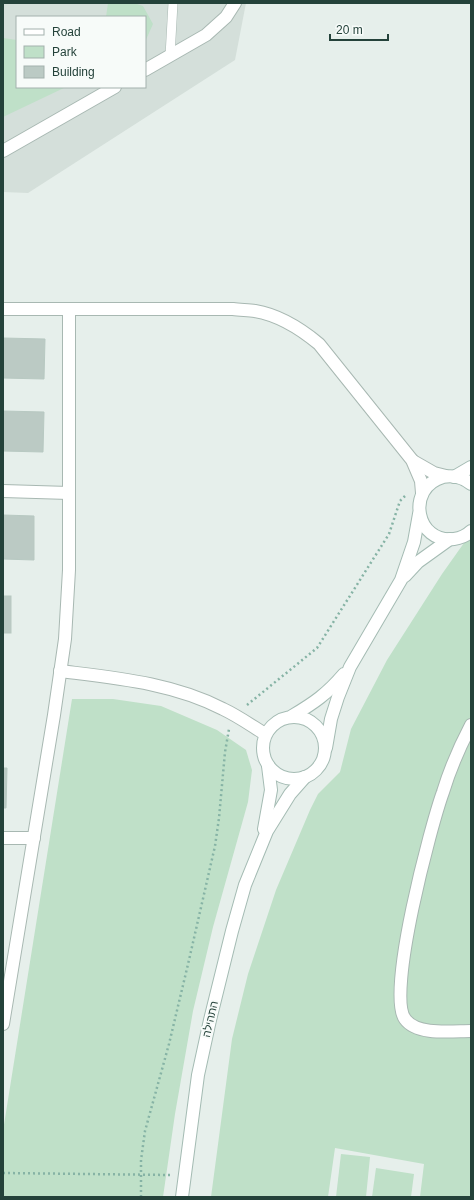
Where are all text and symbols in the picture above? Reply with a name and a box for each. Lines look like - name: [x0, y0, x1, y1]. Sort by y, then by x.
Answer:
- legend: [16, 16, 146, 88]
- scale bar: [330, 16, 388, 42]
- text: 20 m: [336, 23, 363, 37]
- text: Road: [52, 25, 81, 39]
- text: Park: [52, 45, 78, 59]
- text: Building: [52, 65, 95, 79]
- street label: התהילה: [200, 1000, 220, 1038]

